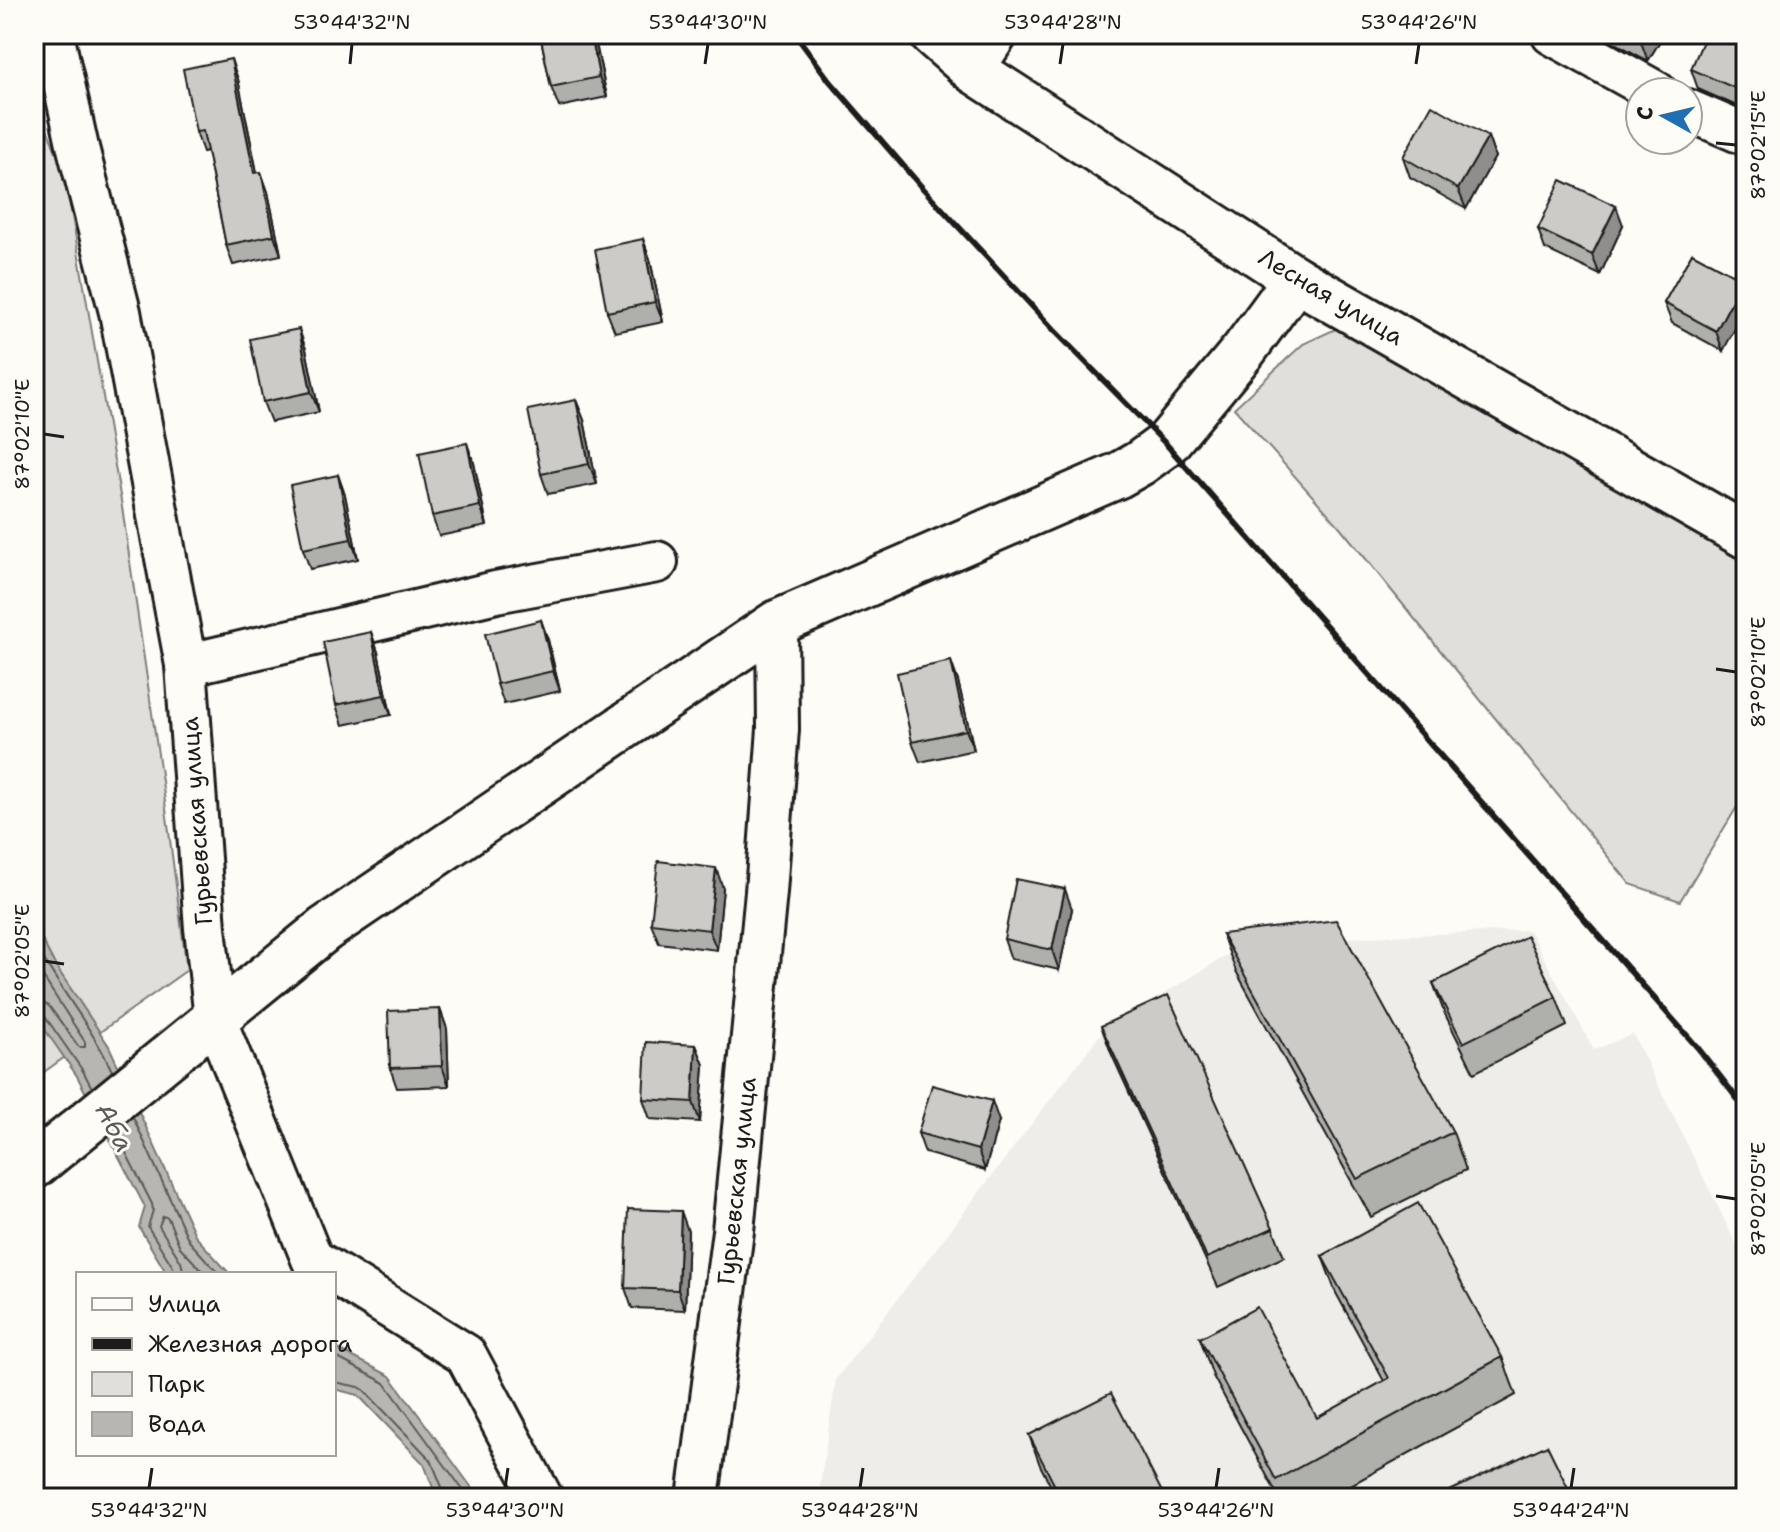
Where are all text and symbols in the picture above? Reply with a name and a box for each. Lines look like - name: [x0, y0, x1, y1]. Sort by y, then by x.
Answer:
- text: 53°44'32"N: [294, 9, 410, 35]
- text: 53°44'30"N: [649, 9, 767, 35]
- text: 53°44'28"N: [1004, 9, 1122, 35]
- text: 53°44'26"N: [1361, 9, 1477, 35]
- north arrow: [1624, 76, 1704, 156]
- text: 87°02'15"E: [1745, 90, 1771, 200]
- text: С: [1629, 105, 1660, 122]
- street label: Лесная улица: [1253, 241, 1409, 353]
- text: 87°02'10"E: [9, 378, 35, 490]
- text: 87°02'10"E: [1745, 616, 1771, 728]
- street label: Гурьевская улица: [174, 716, 220, 926]
- text: 87°02'05"E: [9, 904, 35, 1018]
- street label: Гурьевская улица: [710, 1076, 764, 1286]
- water label: Аба: [88, 1096, 142, 1158]
- text: 87°02'05"E: [1745, 1142, 1771, 1256]
- legend: [76, 1272, 336, 1456]
- text: Улица: [148, 1288, 221, 1320]
- text: Железная дорога: [148, 1328, 352, 1360]
- text: Парк: [148, 1368, 205, 1400]
- text: Вода: [148, 1408, 206, 1440]
- text: 53°44'32"N: [91, 1497, 207, 1523]
- text: 53°44'30"N: [446, 1497, 564, 1523]
- text: 53°44'28"N: [801, 1497, 919, 1523]
- text: 53°44'26"N: [1158, 1497, 1274, 1523]
- text: 53°44'24"N: [1513, 1497, 1629, 1523]

